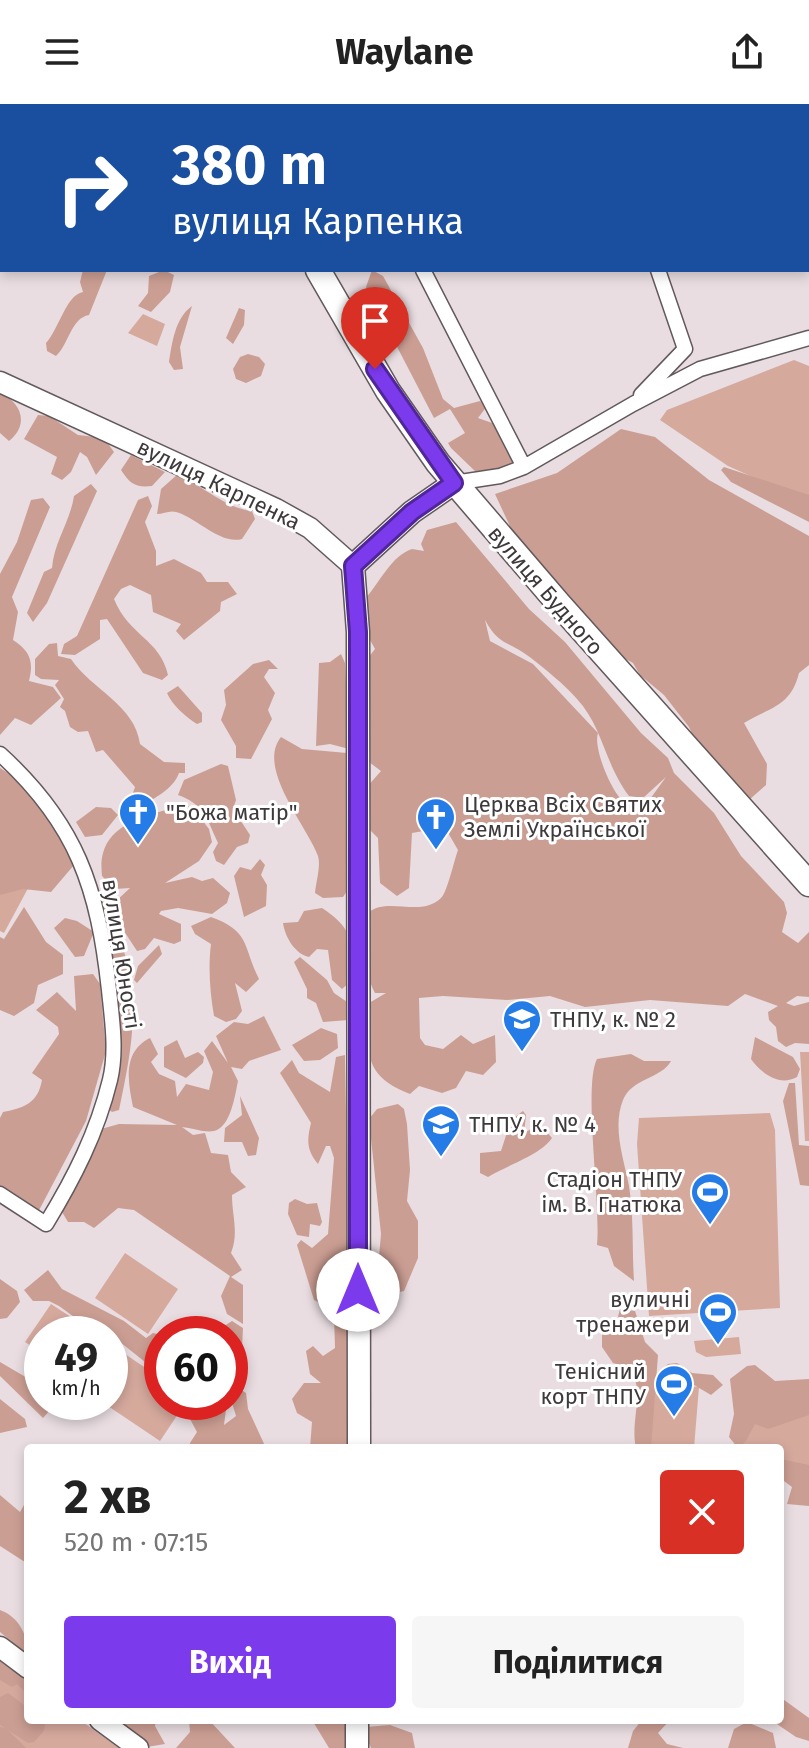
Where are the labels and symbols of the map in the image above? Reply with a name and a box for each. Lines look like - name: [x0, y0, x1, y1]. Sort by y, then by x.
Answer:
- pin: [341, 287, 409, 369]
- street label: вулиця Карпенка: [133, 433, 305, 536]
- street label: вулиця Будного: [482, 520, 609, 661]
- church icon: "Божа матір": [117, 791, 159, 846]
- place label: Церква Всіх Святих Землі Української: [464, 791, 662, 843]
- church icon: Церква Всіх Святих Землі Української: [415, 796, 457, 851]
- place label: "Божа матір": [166, 799, 298, 826]
- street label: вулиця Юності: [96, 877, 147, 1031]
- school or university icon: ТНПУ, к. № 2: [501, 998, 543, 1053]
- place label: ТНПУ, к. № 2: [550, 1006, 676, 1033]
- school or university icon: ТНПУ, к. № 4: [420, 1103, 462, 1158]
- place label: ТНПУ, к. № 4: [469, 1111, 596, 1138]
- place label: Стадіон ТНПУ ім. В. Гнатюка: [541, 1166, 682, 1218]
- sports icon: Стадіон ТНПУ ім. В. Гнатюка: [689, 1171, 731, 1226]
- position arrow: [316, 1248, 400, 1332]
- place label: вуличні тренажери: [576, 1286, 690, 1338]
- sports icon: вуличні тренажери: [697, 1291, 739, 1346]
- speed limit sign: 60: [144, 1316, 248, 1420]
- place label: Тенісний корт ТНПУ: [541, 1358, 646, 1410]
- sports icon: Тенісний корт ТНПУ: [653, 1363, 695, 1418]

